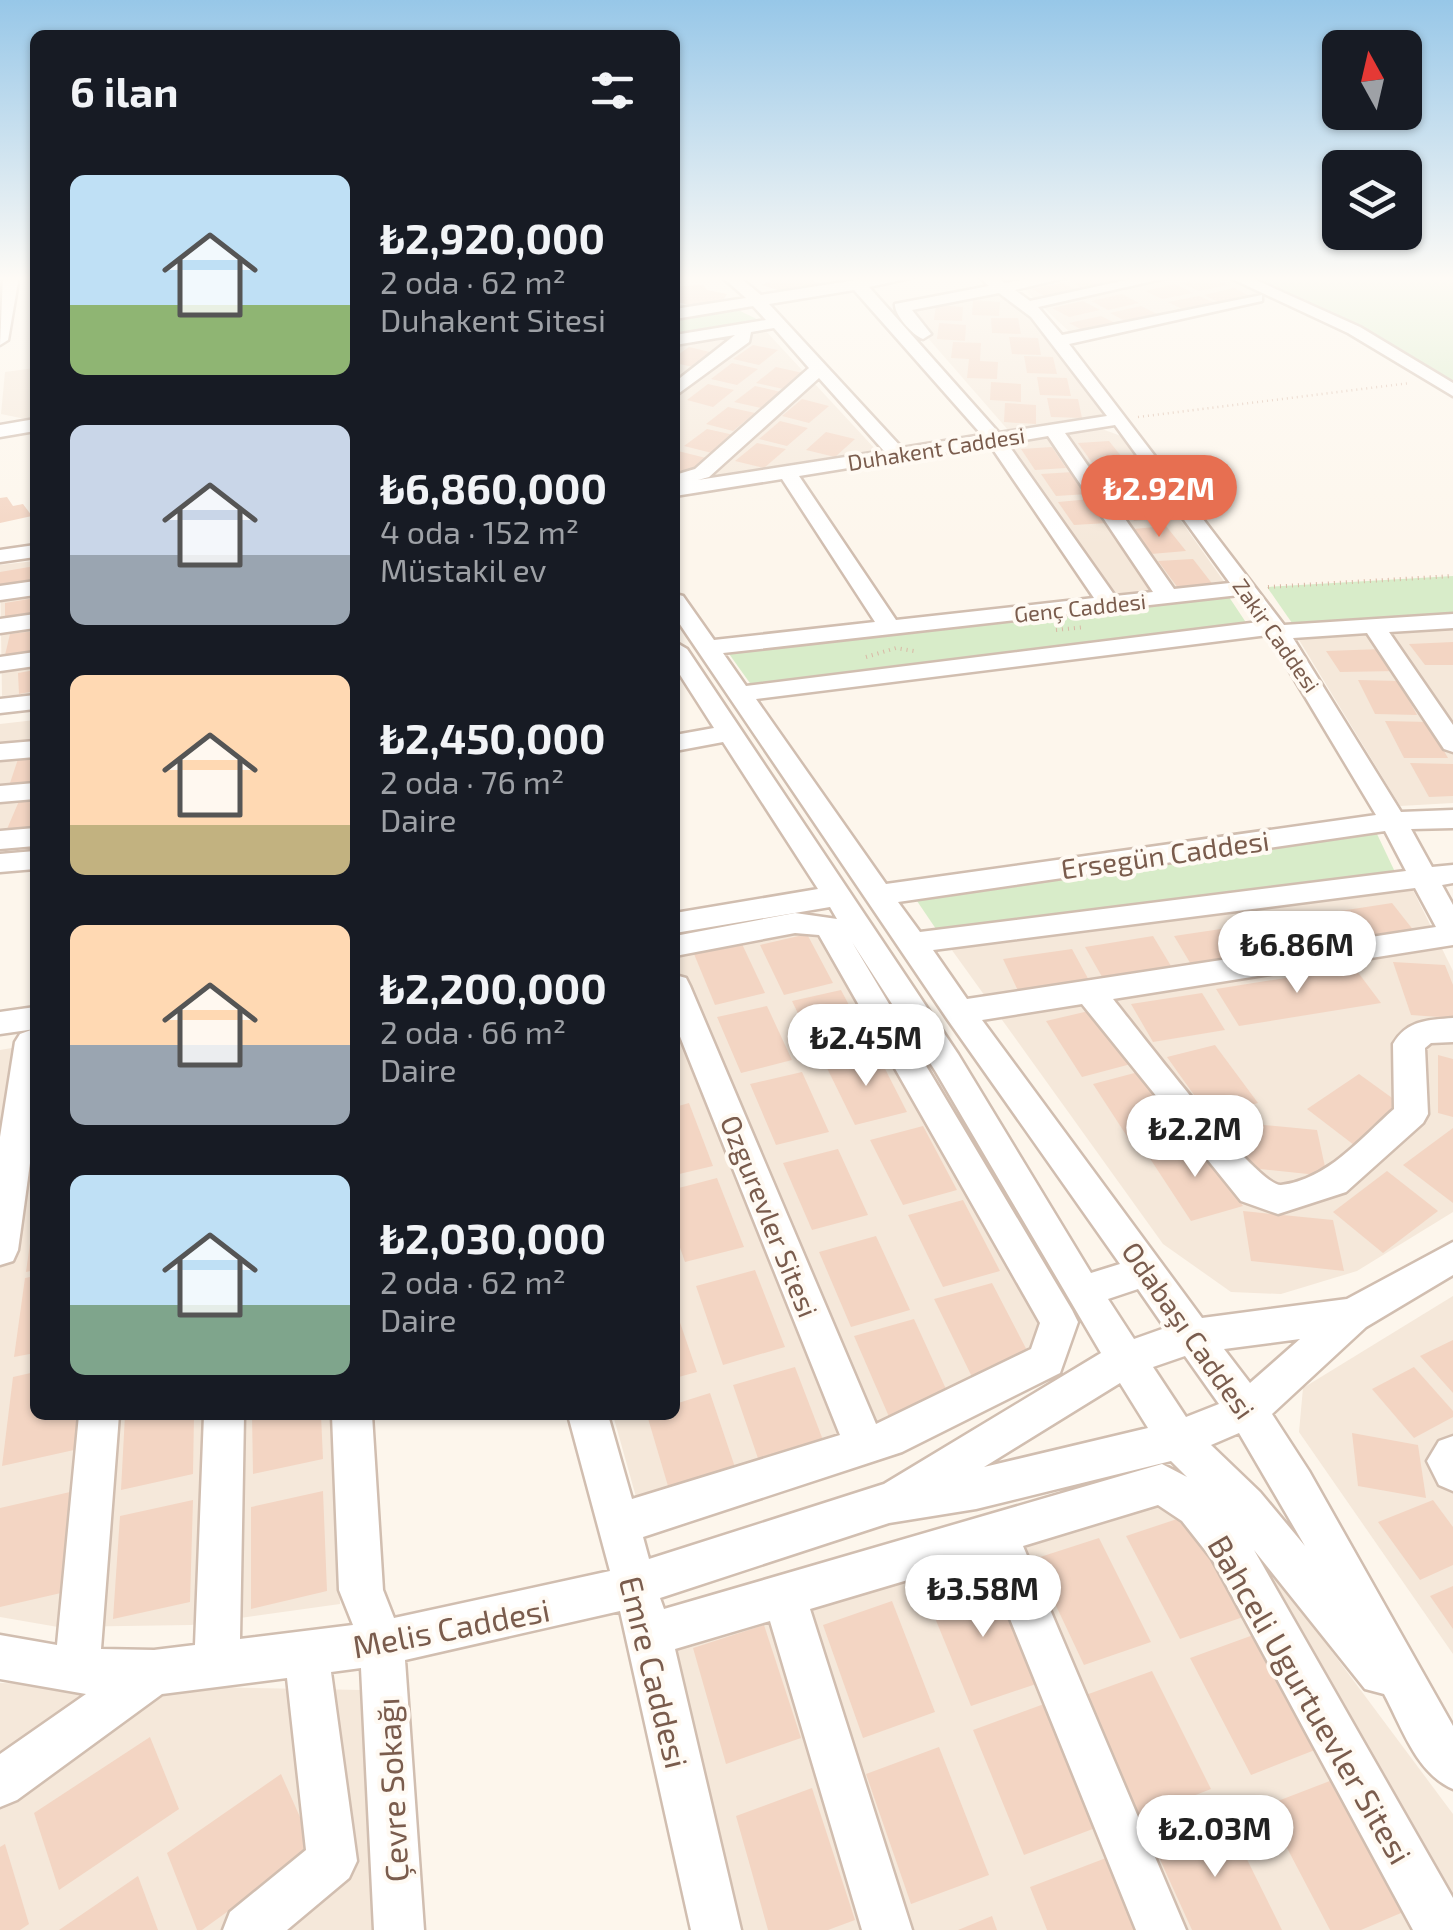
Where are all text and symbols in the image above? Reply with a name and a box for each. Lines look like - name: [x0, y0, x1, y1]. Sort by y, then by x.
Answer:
- north arrow: [1322, 30, 1422, 130]
- map controls: [1322, 30, 1422, 250]
- icon: filters: [585, 63, 640, 118]
- text: 6 ilan: [70, 65, 178, 115]
- button: layers: [1322, 150, 1422, 250]
- text: ₺2,920,000: [380, 212, 605, 262]
- icon: home: [150, 215, 270, 335]
- text: 2 oda · 62 m²: [380, 262, 566, 300]
- text: Duhakent Sitesi: [380, 300, 606, 338]
- street label: Duhakent Caddesi: [846, 421, 1026, 475]
- pin: ₺2.92M: [1078, 455, 1240, 540]
- text: ₺6,860,000: [380, 462, 607, 512]
- icon: home: [150, 465, 270, 585]
- text: ₺2.92M: [1103, 468, 1215, 506]
- text: 4 oda · 152 m²: [380, 512, 579, 550]
- text: Müstakil ev: [380, 550, 546, 588]
- street label: Zakir Caddesi: [1228, 573, 1326, 697]
- street label: Genç Caddesi: [1013, 587, 1147, 629]
- text: ₺2,450,000: [380, 712, 606, 762]
- icon: home: [150, 715, 270, 835]
- text: 2 oda · 76 m²: [380, 762, 564, 800]
- text: Daire: [380, 800, 456, 838]
- street label: Ersegün Caddesi: [1059, 823, 1271, 885]
- pin: ₺6.86M: [1216, 911, 1378, 996]
- text: ₺6.86M: [1240, 924, 1354, 962]
- text: ₺2,200,000: [380, 962, 607, 1012]
- icon: home: [150, 965, 270, 1085]
- pin: ₺2.45M: [785, 1004, 947, 1089]
- text: 2 oda · 66 m²: [380, 1012, 566, 1050]
- text: ₺2.45M: [810, 1017, 922, 1055]
- text: Daire: [380, 1050, 456, 1088]
- pin: ₺2.2M: [1125, 1095, 1265, 1180]
- text: ₺2.2M: [1148, 1108, 1242, 1146]
- street label: Ozgurevler Sitesi: [714, 1110, 826, 1322]
- text: ₺2,030,000: [380, 1212, 606, 1262]
- icon: home: [150, 1215, 270, 1335]
- street label: Odabaşı Caddesi: [1114, 1235, 1263, 1426]
- text: 2 oda · 62 m²: [380, 1262, 566, 1300]
- text: Daire: [380, 1300, 456, 1338]
- street label: Bahceli Ugurtuevler Sitesi: [1201, 1528, 1421, 1870]
- pin: ₺3.58M: [902, 1555, 1064, 1640]
- text: ₺3.58M: [927, 1568, 1039, 1606]
- street label: Emre Caddesi: [613, 1572, 697, 1772]
- street label: Melis Caddesi: [349, 1589, 553, 1665]
- street label: Çevre Sokağı: [367, 1697, 417, 1883]
- pin: ₺2.03M: [1134, 1795, 1296, 1880]
- text: ₺2.03M: [1158, 1808, 1272, 1846]

